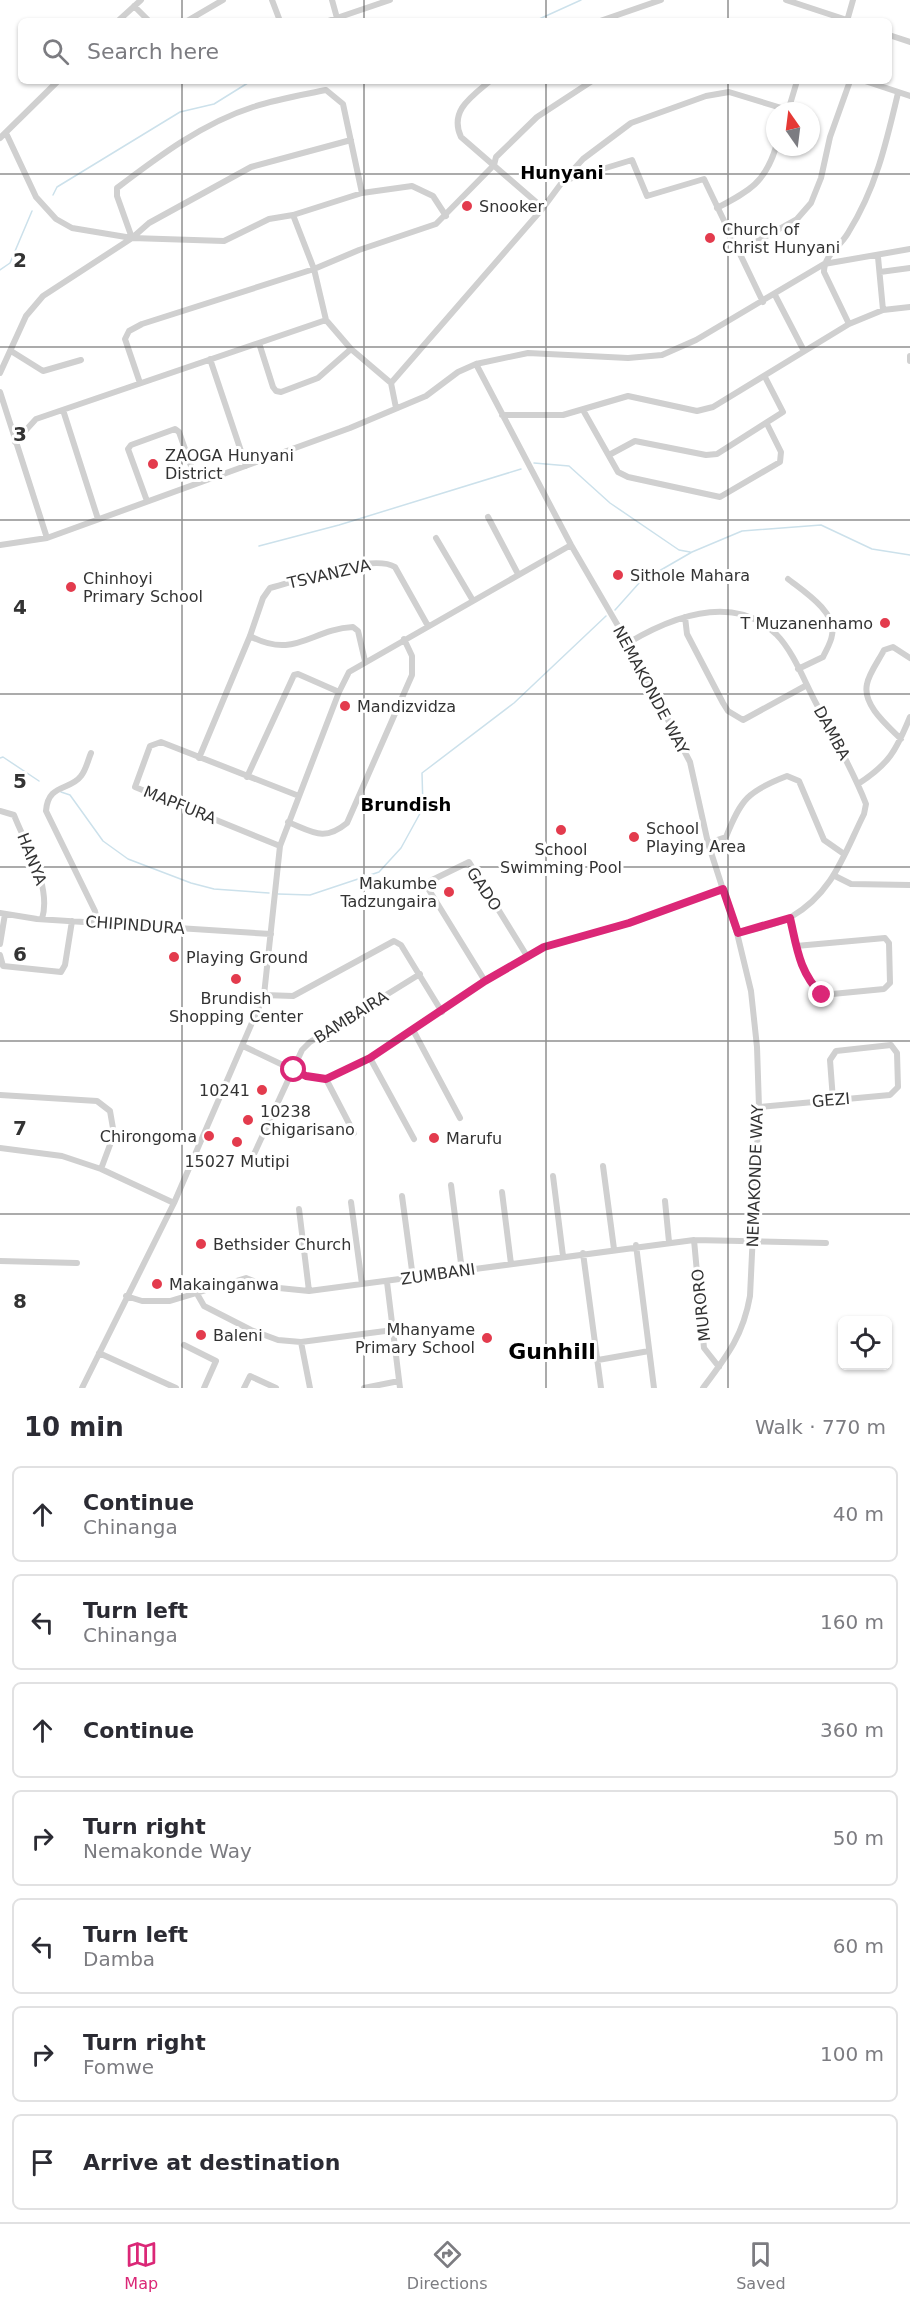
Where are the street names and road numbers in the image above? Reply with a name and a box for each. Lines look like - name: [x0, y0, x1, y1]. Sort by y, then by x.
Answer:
- street label: TSVANZVA: [285, 555, 372, 593]
- street label: NEMAKONDE WAY: [609, 622, 693, 758]
- street label: DAMBA: [810, 703, 854, 763]
- street label: MAPFURA: [141, 782, 219, 828]
- street label: HANYA: [13, 830, 51, 888]
- street label: GADO: [463, 864, 505, 914]
- street label: CHIPINDURA: [85, 912, 185, 938]
- street label: BAMBAIRA: [310, 987, 392, 1047]
- street label: GEZI: [811, 1089, 851, 1111]
- street label: NEMAKONDE WAY: [743, 1104, 767, 1248]
- street label: ZUMBANI: [399, 1259, 477, 1289]
- street label: MURORO: [688, 1268, 714, 1342]

